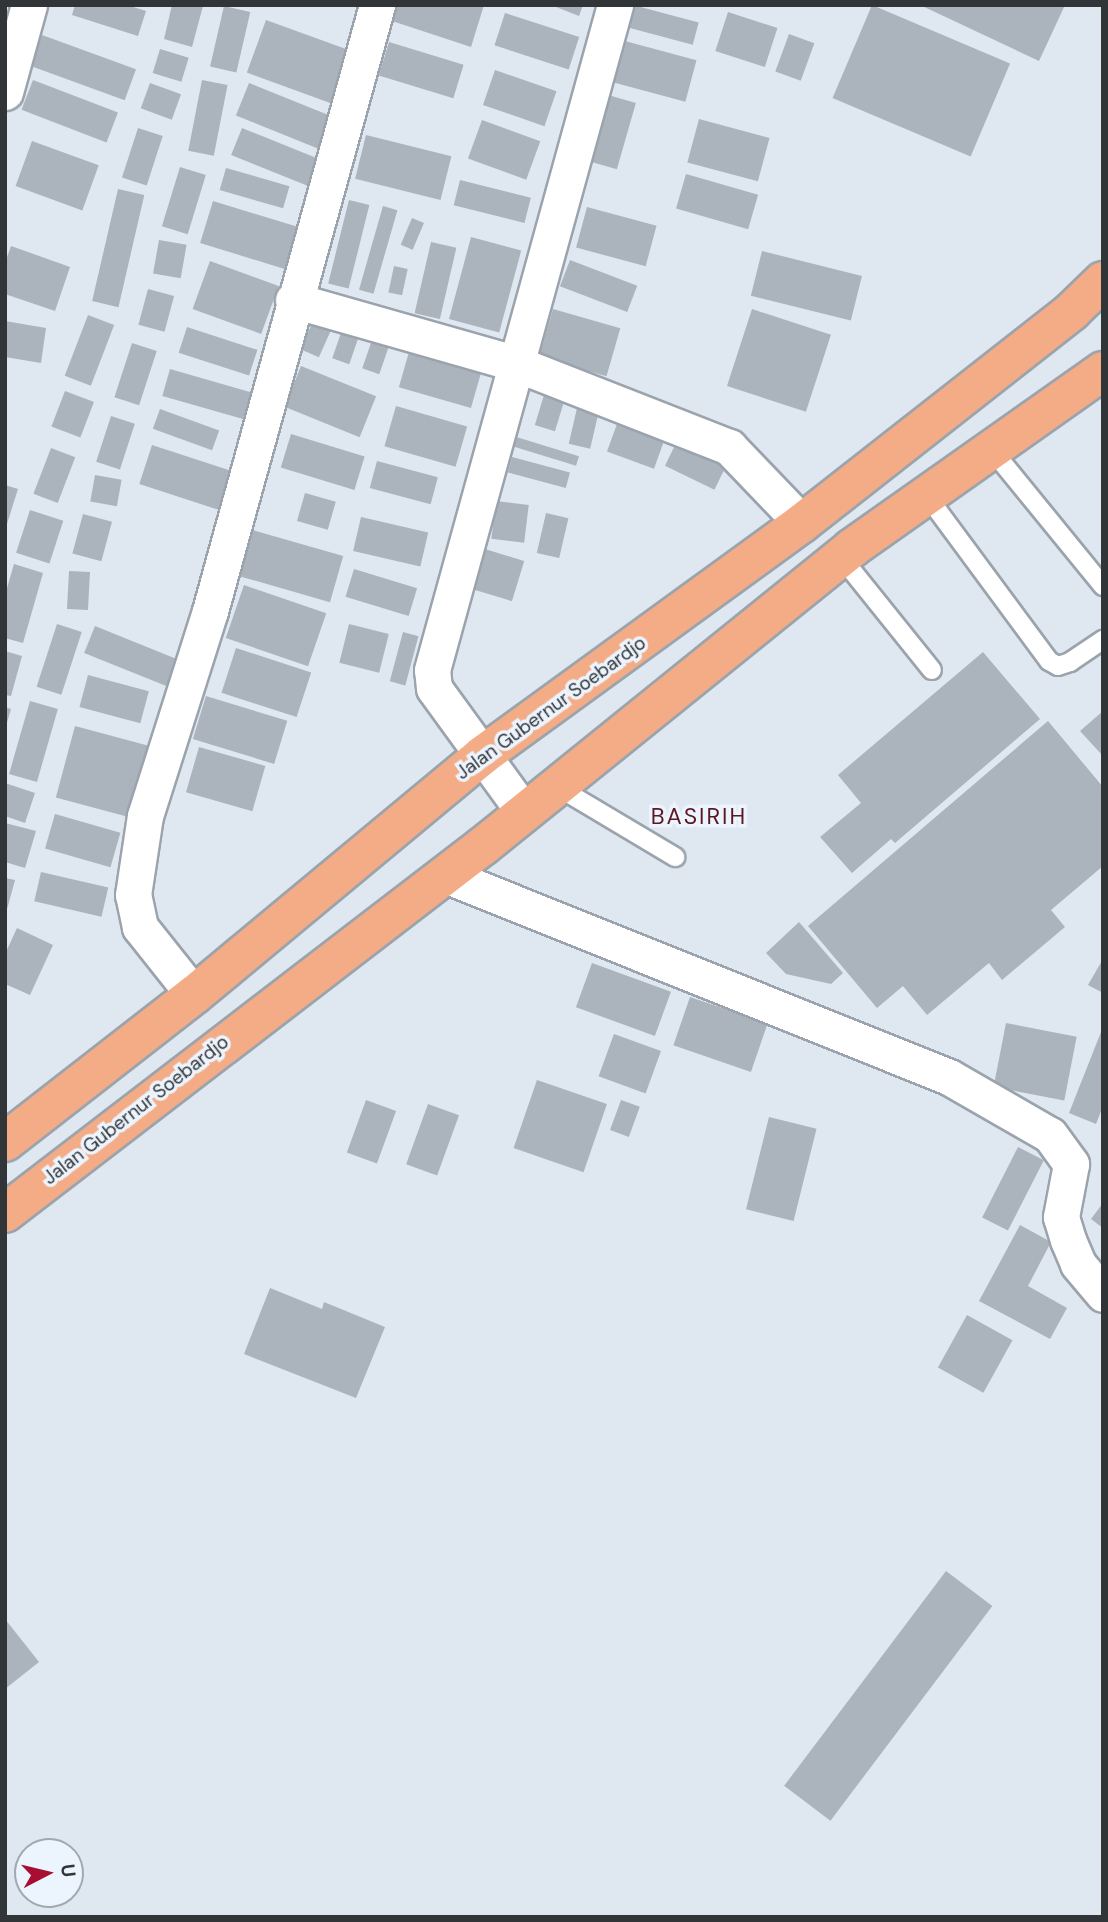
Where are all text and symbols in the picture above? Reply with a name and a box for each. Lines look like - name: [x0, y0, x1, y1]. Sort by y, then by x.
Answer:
- street label: Jalan Gubernur Soebardjo: [452, 631, 650, 785]
- district label: BASIRIH: [652, 802, 746, 830]
- street label: Jalan Gubernur Soebardjo: [39, 1031, 233, 1189]
- north arrow: [14, 1838, 84, 1908]
- text: U: [55, 1863, 82, 1879]

